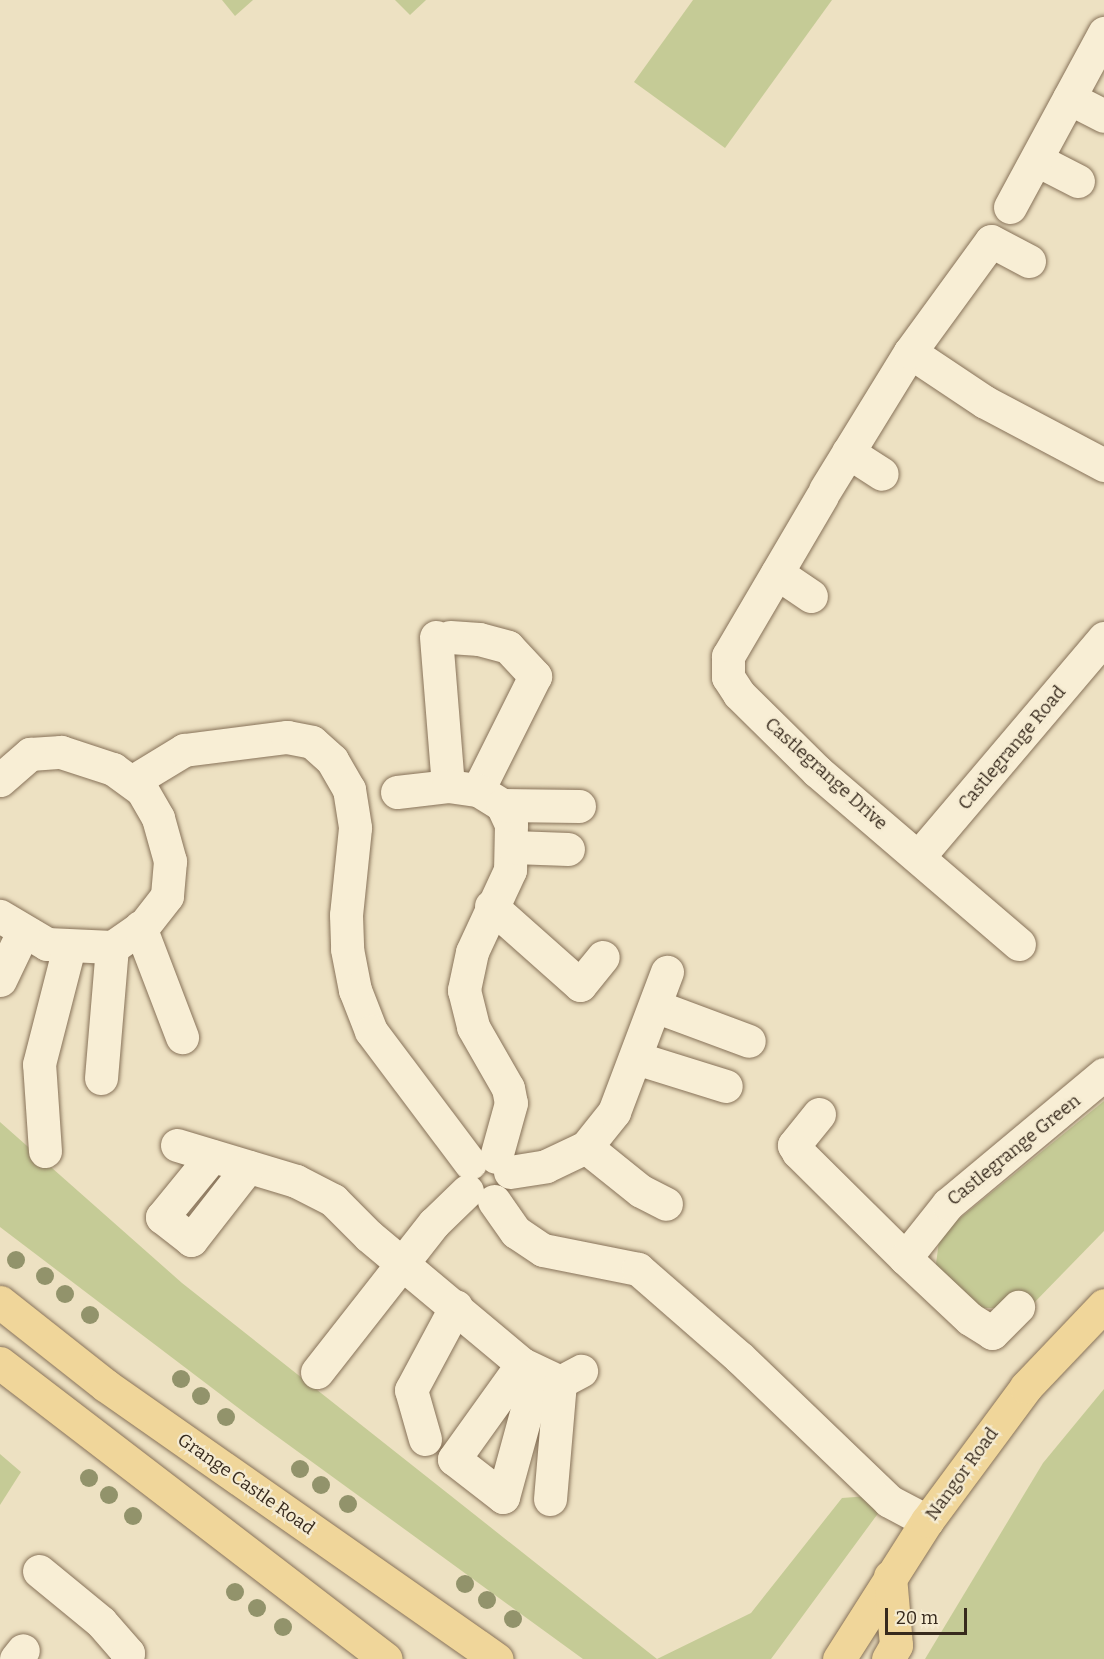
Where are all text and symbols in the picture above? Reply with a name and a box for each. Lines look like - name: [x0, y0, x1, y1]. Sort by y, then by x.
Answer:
- street label: Castlegrange Road: [954, 682, 1070, 814]
- street label: Castlegrange Drive: [760, 713, 892, 835]
- street label: Castlegrange Green: [943, 1090, 1085, 1210]
- street label: Nangor Road: [921, 1423, 1003, 1525]
- street label: Grange Castle Road: [173, 1429, 319, 1539]
- scale bar: [888, 1596, 970, 1634]
- text: 20 m: [896, 1607, 938, 1629]

